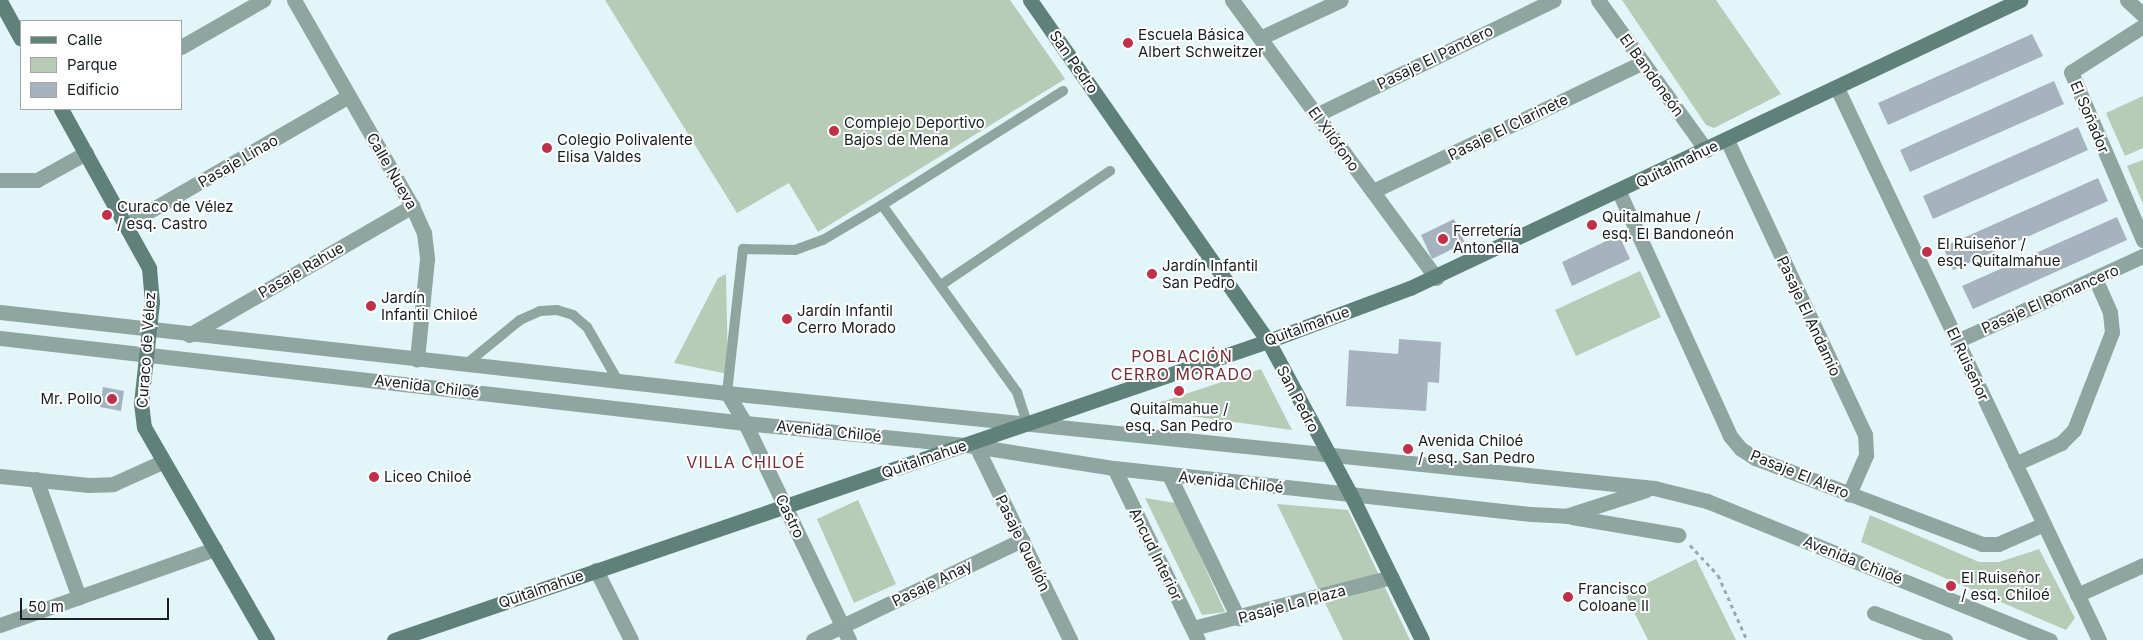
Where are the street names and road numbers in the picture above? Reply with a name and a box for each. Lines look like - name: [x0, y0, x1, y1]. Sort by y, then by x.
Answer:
- street label: Pasaje El Pandero: [1374, 21, 1496, 93]
- street label: San Pedro: [1046, 27, 1102, 97]
- street label: El Bandoneón: [1616, 30, 1688, 120]
- street label: El Soñador: [2067, 78, 2113, 156]
- street label: Pasaje El Clarinete: [1445, 90, 1571, 164]
- street label: El Xilófono: [1305, 103, 1363, 175]
- street label: Calle Nueva: [363, 130, 421, 212]
- street label: Pasaje Linao: [195, 131, 281, 191]
- street label: Quitalmahue: [1633, 136, 1721, 192]
- street label: Pasaje Rahue: [255, 238, 347, 302]
- street label: Pasaje El Andamio: [1773, 253, 1845, 379]
- street label: Pasaje El Romancero: [1979, 261, 2121, 337]
- street label: Curaco de Vélez: [133, 291, 159, 409]
- street label: Quitalmahue: [1262, 302, 1352, 350]
- street label: El Ruiseñor: [1943, 324, 1993, 404]
- street label: San Pedro: [1273, 363, 1323, 435]
- street label: Avenida Chiloé: [374, 371, 480, 401]
- street label: Avenida Chiloé: [776, 417, 882, 445]
- street label: Quitalmahue: [879, 436, 969, 482]
- street label: Pasaje El Alero: [1748, 446, 1852, 502]
- street label: Avenida Chiloé: [1178, 468, 1284, 496]
- street label: Castro: [772, 491, 808, 541]
- street label: Pasaje Quellón: [992, 492, 1054, 594]
- street label: Ancud Interior: [1126, 505, 1186, 603]
- street label: Avenida Chiloé: [1801, 532, 1905, 588]
- street label: Pasaje Anay: [889, 556, 975, 610]
- street label: Quitalmahue: [496, 566, 586, 612]
- street label: Pasaje La Plaza: [1236, 581, 1348, 627]

